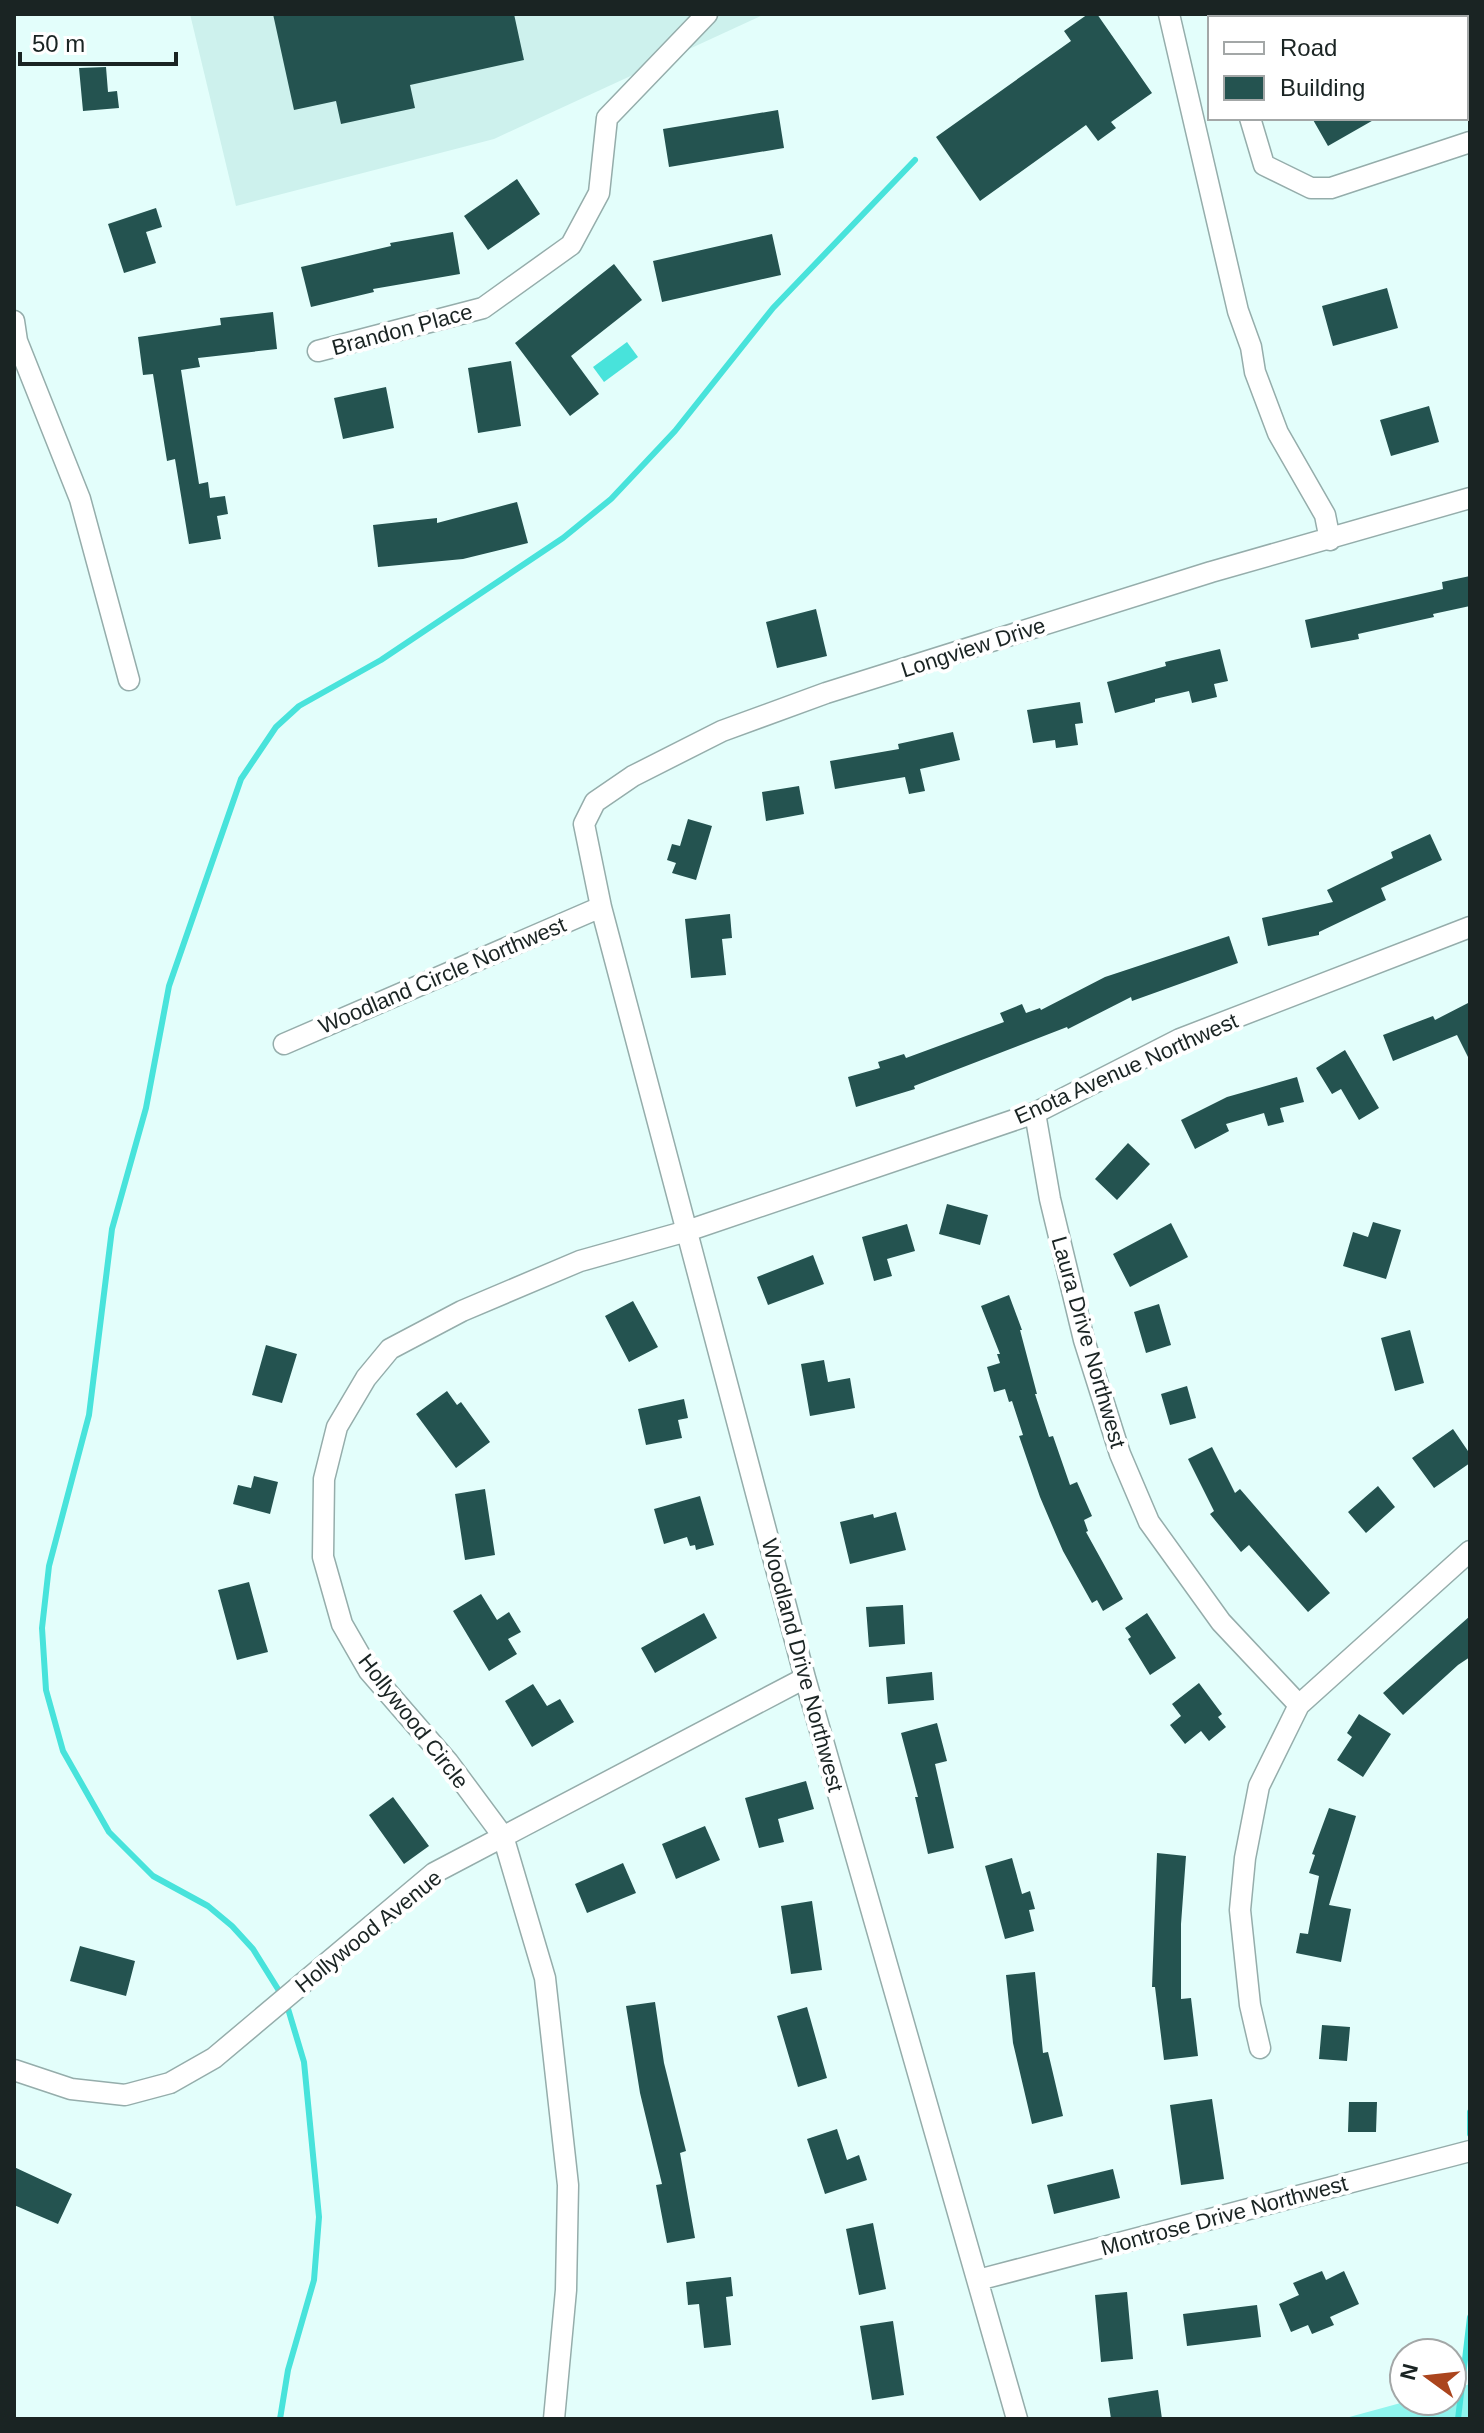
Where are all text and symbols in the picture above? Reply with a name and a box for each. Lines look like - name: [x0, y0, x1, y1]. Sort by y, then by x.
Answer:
- scale bar: [20, 16, 176, 66]
- legend: [1208, 16, 1468, 120]
- text: 50 m: [32, 30, 85, 57]
- text: Road: [1280, 34, 1337, 61]
- text: Building: [1280, 74, 1365, 101]
- street label: Brandon Place: [329, 299, 475, 360]
- street label: Longview Drive: [898, 612, 1049, 683]
- street label: Woodland Circle Northwest: [315, 912, 570, 1039]
- street label: Enota Avenue Northwest: [1011, 1008, 1242, 1129]
- street label: Laura Drive Northwest: [1046, 1233, 1131, 1451]
- street label: Woodland Drive Northwest: [757, 1536, 848, 1795]
- street label: Hollywood Circle: [353, 1649, 474, 1794]
- street label: Hollywood Avenue: [290, 1865, 446, 1998]
- street label: Montrose Drive Northwest: [1098, 2170, 1350, 2260]
- north arrow: [1388, 2337, 1468, 2417]
- text: N: [1395, 2361, 1423, 2383]

